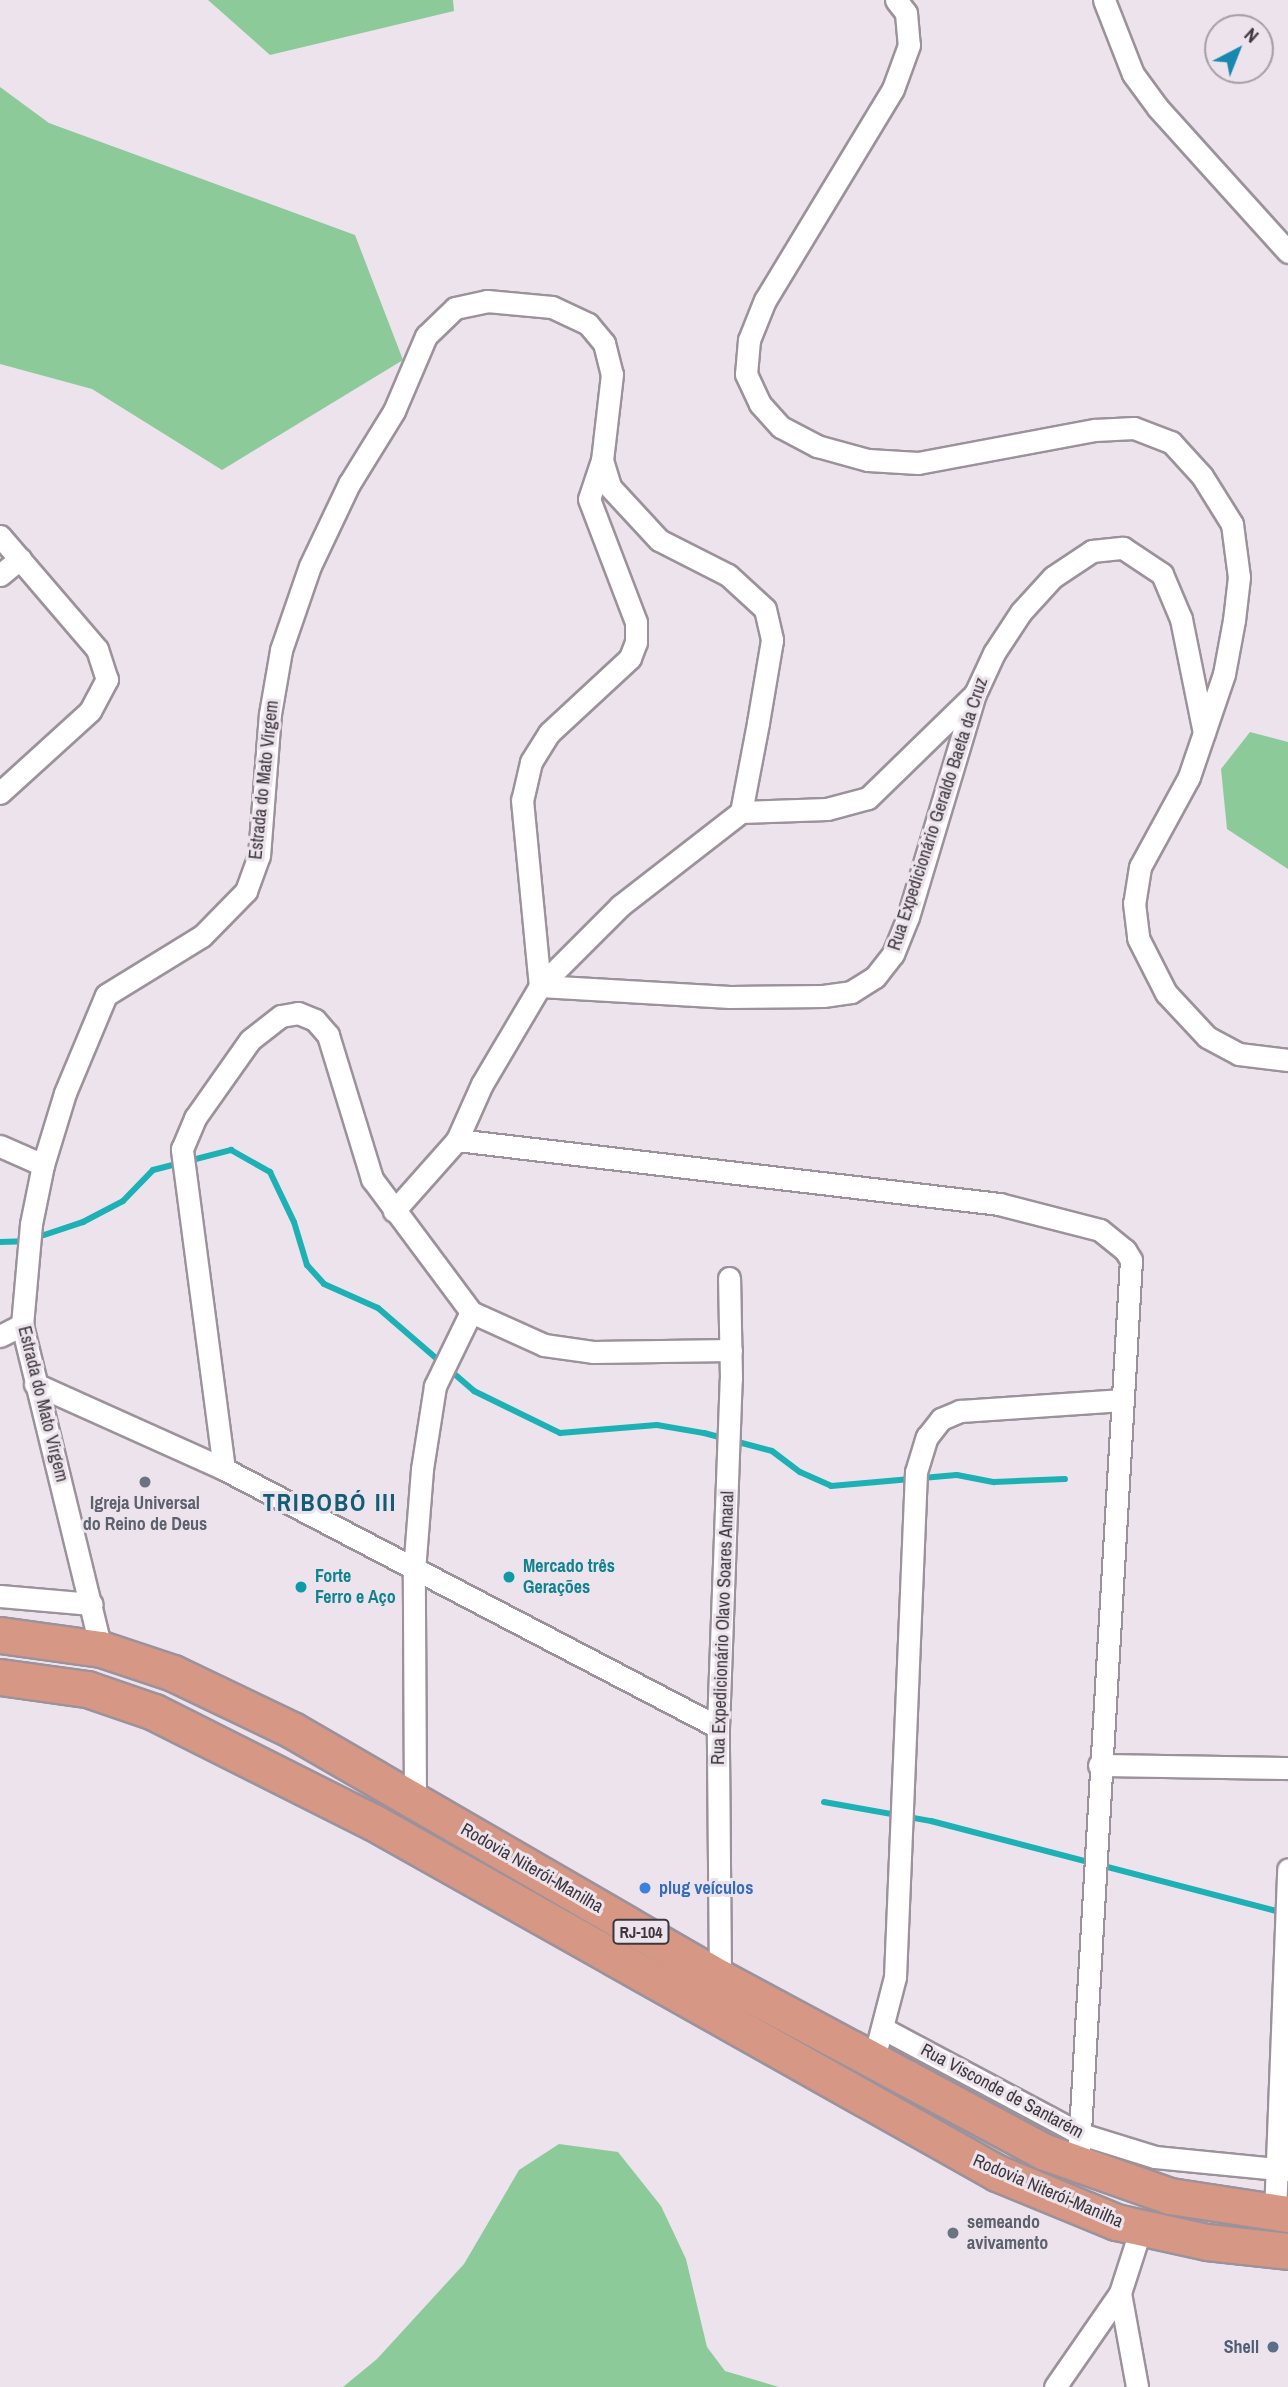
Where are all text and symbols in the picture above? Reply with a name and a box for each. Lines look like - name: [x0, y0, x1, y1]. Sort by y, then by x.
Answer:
- north arrow: [1204, 14, 1274, 84]
- text: N: [1239, 21, 1265, 48]
- street label: Rua Expedicionário Geraldo Baeta da Cruz: [884, 675, 992, 953]
- street label: Estrada do Mato Virgem: [245, 699, 283, 861]
- street label: Estrada do Mato Virgem: [13, 1324, 73, 1484]
- marker: Igreja Universal do Reino de Deus: [137, 1474, 153, 1490]
- district label: TRIBOBÓ III: [264, 1489, 396, 1517]
- street label: Rua Expedicionário Olavo Soares Amaral: [707, 1490, 739, 1766]
- place label: Igreja Universal do Reino de Deus: [83, 1493, 207, 1536]
- place label: Mercado três Gerações: [523, 1556, 615, 1598]
- place label: Forte Ferro e Aço: [315, 1566, 396, 1608]
- marker: Mercado três Gerações: [501, 1569, 517, 1585]
- marker: Forte Ferro e Aço: [293, 1579, 309, 1595]
- street label: Rodovia Niterói-Manilha: [457, 1818, 607, 1918]
- place label: plug veículos: [659, 1877, 753, 1899]
- marker: plug veículos: [637, 1880, 653, 1896]
- road number: RJ-104: [611, 1920, 671, 1944]
- street label: Rua Visconde de Santarém: [917, 2039, 1087, 2143]
- street label: Rodovia Niterói-Manilha: [970, 2150, 1126, 2232]
- place label: semeando avivamento: [967, 2212, 1048, 2254]
- marker: semeando avivamento: [945, 2225, 961, 2241]
- place label: Shell: [1224, 2336, 1259, 2358]
- marker: Shell: [1265, 2339, 1281, 2355]

